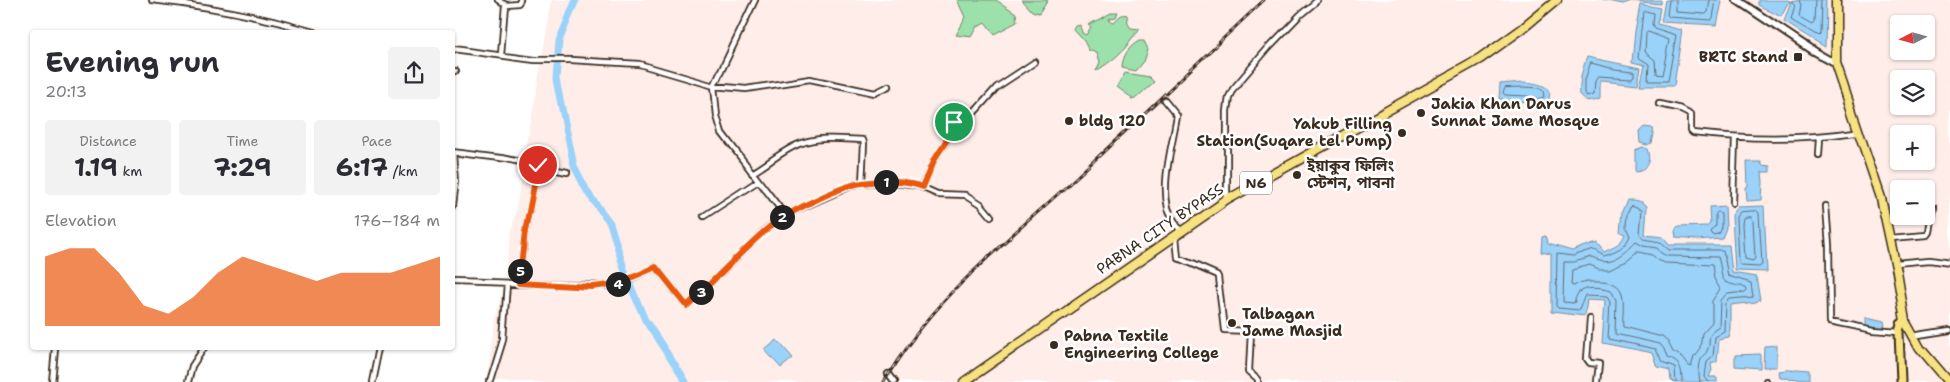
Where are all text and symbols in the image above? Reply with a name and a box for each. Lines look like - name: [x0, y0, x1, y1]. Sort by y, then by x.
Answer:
- north arrow: [1890, 15, 1935, 60]
- map controls: [1890, 15, 1935, 225]
- text: Evening run: [45, 43, 220, 81]
- button: share: [388, 47, 440, 99]
- place label: BRTC Stand: [1699, 47, 1788, 67]
- marker: BRTC Stand: [1792, 51, 1804, 63]
- button: layers: [1890, 70, 1935, 115]
- text: 20:13: [45, 81, 87, 102]
- place label: Jakia Khan Darus Sunnat Jame Mosque: [1431, 94, 1599, 131]
- pin: [933, 101, 975, 143]
- marker: Jakia Khan Darus Sunnat Jame Mosque: [1415, 107, 1427, 119]
- icon: arrive: [940, 108, 968, 136]
- place label: bldg 120: [1079, 111, 1145, 131]
- place label: Yakub Filling Station(Suqare tel Pump): [1196, 114, 1392, 151]
- marker: bldg 120: [1063, 115, 1075, 127]
- button: +: [1890, 125, 1935, 170]
- marker: Yakub Filling Station(Suqare tel Pump): [1396, 127, 1408, 139]
- text: Distance: [79, 132, 137, 150]
- text: Time: [226, 132, 259, 150]
- text: Pace: [361, 132, 392, 150]
- pin: [517, 144, 559, 186]
- text: 1.19: [74, 150, 118, 184]
- text: 7:29: [213, 150, 272, 184]
- text: 6:17: [336, 150, 388, 184]
- icon: check: [524, 151, 552, 179]
- place label: ইয়াকুব ফিলিং স্টেশন, পাবনা: [1306, 156, 1395, 193]
- text: km: [118, 162, 142, 180]
- text: /km: [388, 162, 418, 180]
- marker: ইয়াকুব ফিলিং স্টেশন, পাবনা: [1291, 169, 1303, 181]
- pin: 1: [874, 170, 898, 194]
- road number: N6: [1240, 172, 1272, 194]
- text: 1: [883, 173, 890, 191]
- street label: PABNA CITY BYPASS: [1093, 179, 1227, 279]
- button: −: [1890, 180, 1935, 225]
- pin: 2: [770, 204, 794, 230]
- text: 2: [778, 208, 787, 226]
- text: Elevation: [45, 210, 117, 231]
- text: 176–184 m: [354, 210, 440, 231]
- pin: 5: [508, 258, 532, 284]
- text: 5: [516, 262, 525, 280]
- pin: 4: [606, 272, 630, 296]
- text: 4: [614, 275, 623, 293]
- pin: 3: [688, 280, 714, 304]
- text: 3: [697, 283, 706, 301]
- place label: Talbagan Jame Masjid: [1242, 304, 1342, 341]
- marker: Talbagan Jame Masjid: [1226, 317, 1238, 329]
- place label: Pabna Textile Engineering College: [1064, 326, 1219, 363]
- marker: Pabna Textile Engineering College: [1048, 339, 1060, 351]

